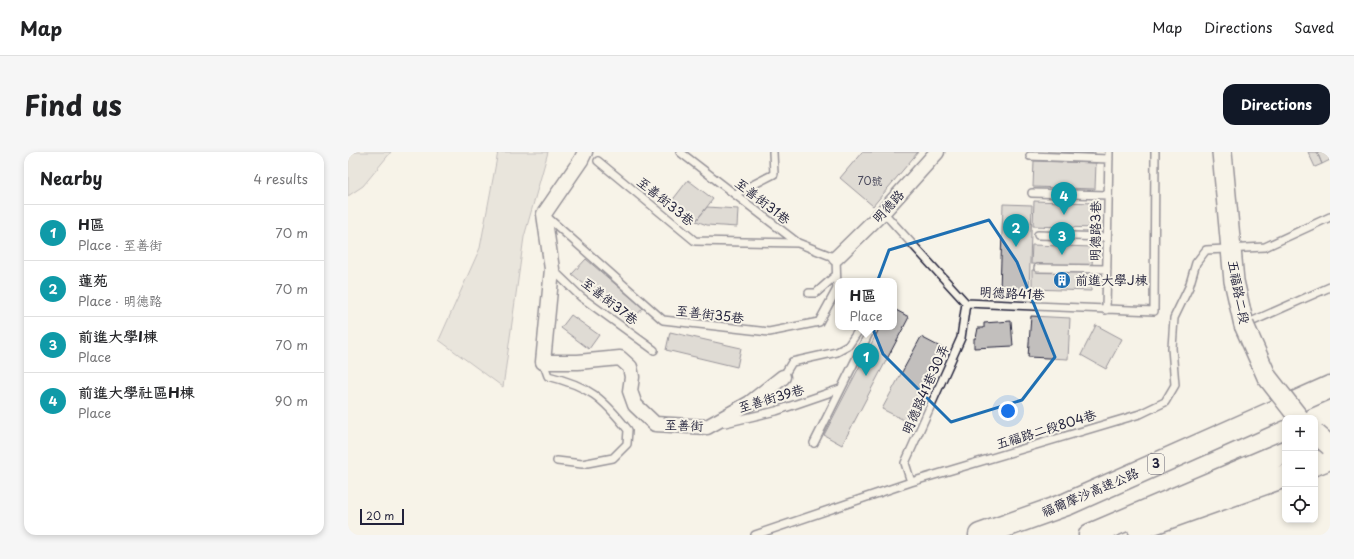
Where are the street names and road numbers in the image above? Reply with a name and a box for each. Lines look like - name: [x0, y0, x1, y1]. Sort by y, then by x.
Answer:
- street label: 至善街33巷: [633, 171, 699, 230]
- street label: 至善街31巷: [732, 173, 795, 228]
- street label: 明德路: [867, 185, 908, 226]
- street label: 明德路3巷: [1084, 201, 1105, 261]
- street label: 五福路二段: [1224, 258, 1255, 326]
- street label: 至善街37巷: [578, 272, 643, 329]
- street label: 明德路41巷: [979, 281, 1045, 304]
- street label: 至善街35巷: [675, 300, 745, 327]
- street label: 明德路41巷30弄: [896, 341, 953, 437]
- street label: 至善街39巷: [736, 379, 806, 416]
- street label: 五福路二段804巷: [993, 404, 1098, 453]
- street label: 至善街: [664, 414, 704, 435]
- road number: 3: [1148, 454, 1164, 474]
- street label: 福爾摩沙高速公路: [1038, 462, 1141, 521]

